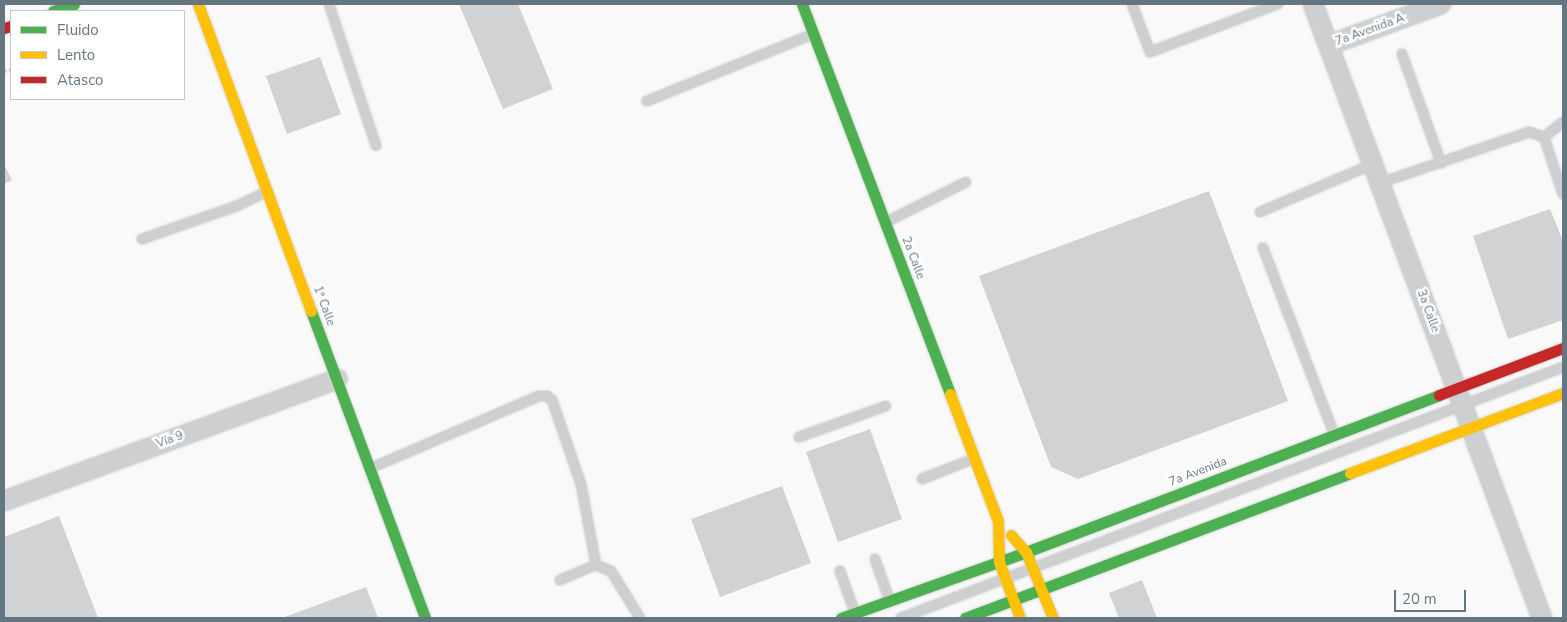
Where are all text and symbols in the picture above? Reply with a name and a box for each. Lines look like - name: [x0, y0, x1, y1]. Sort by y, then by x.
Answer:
- legend: [10, 10, 185, 100]
- street label: 7a Avenida A: [1334, 11, 1406, 49]
- text: Fluido: [57, 20, 99, 40]
- text: Lento: [57, 45, 95, 65]
- text: Atasco: [57, 70, 103, 90]
- street label: 2a Calle: [898, 235, 928, 281]
- street label: 1ª Calle: [310, 284, 338, 328]
- street label: 3a Calle: [1414, 288, 1442, 334]
- street label: Vía 9: [155, 428, 185, 452]
- street label: 7a Avenida: [1167, 454, 1229, 490]
- scale bar: [1397, 580, 1470, 612]
- text: 20 m: [1402, 589, 1437, 609]

